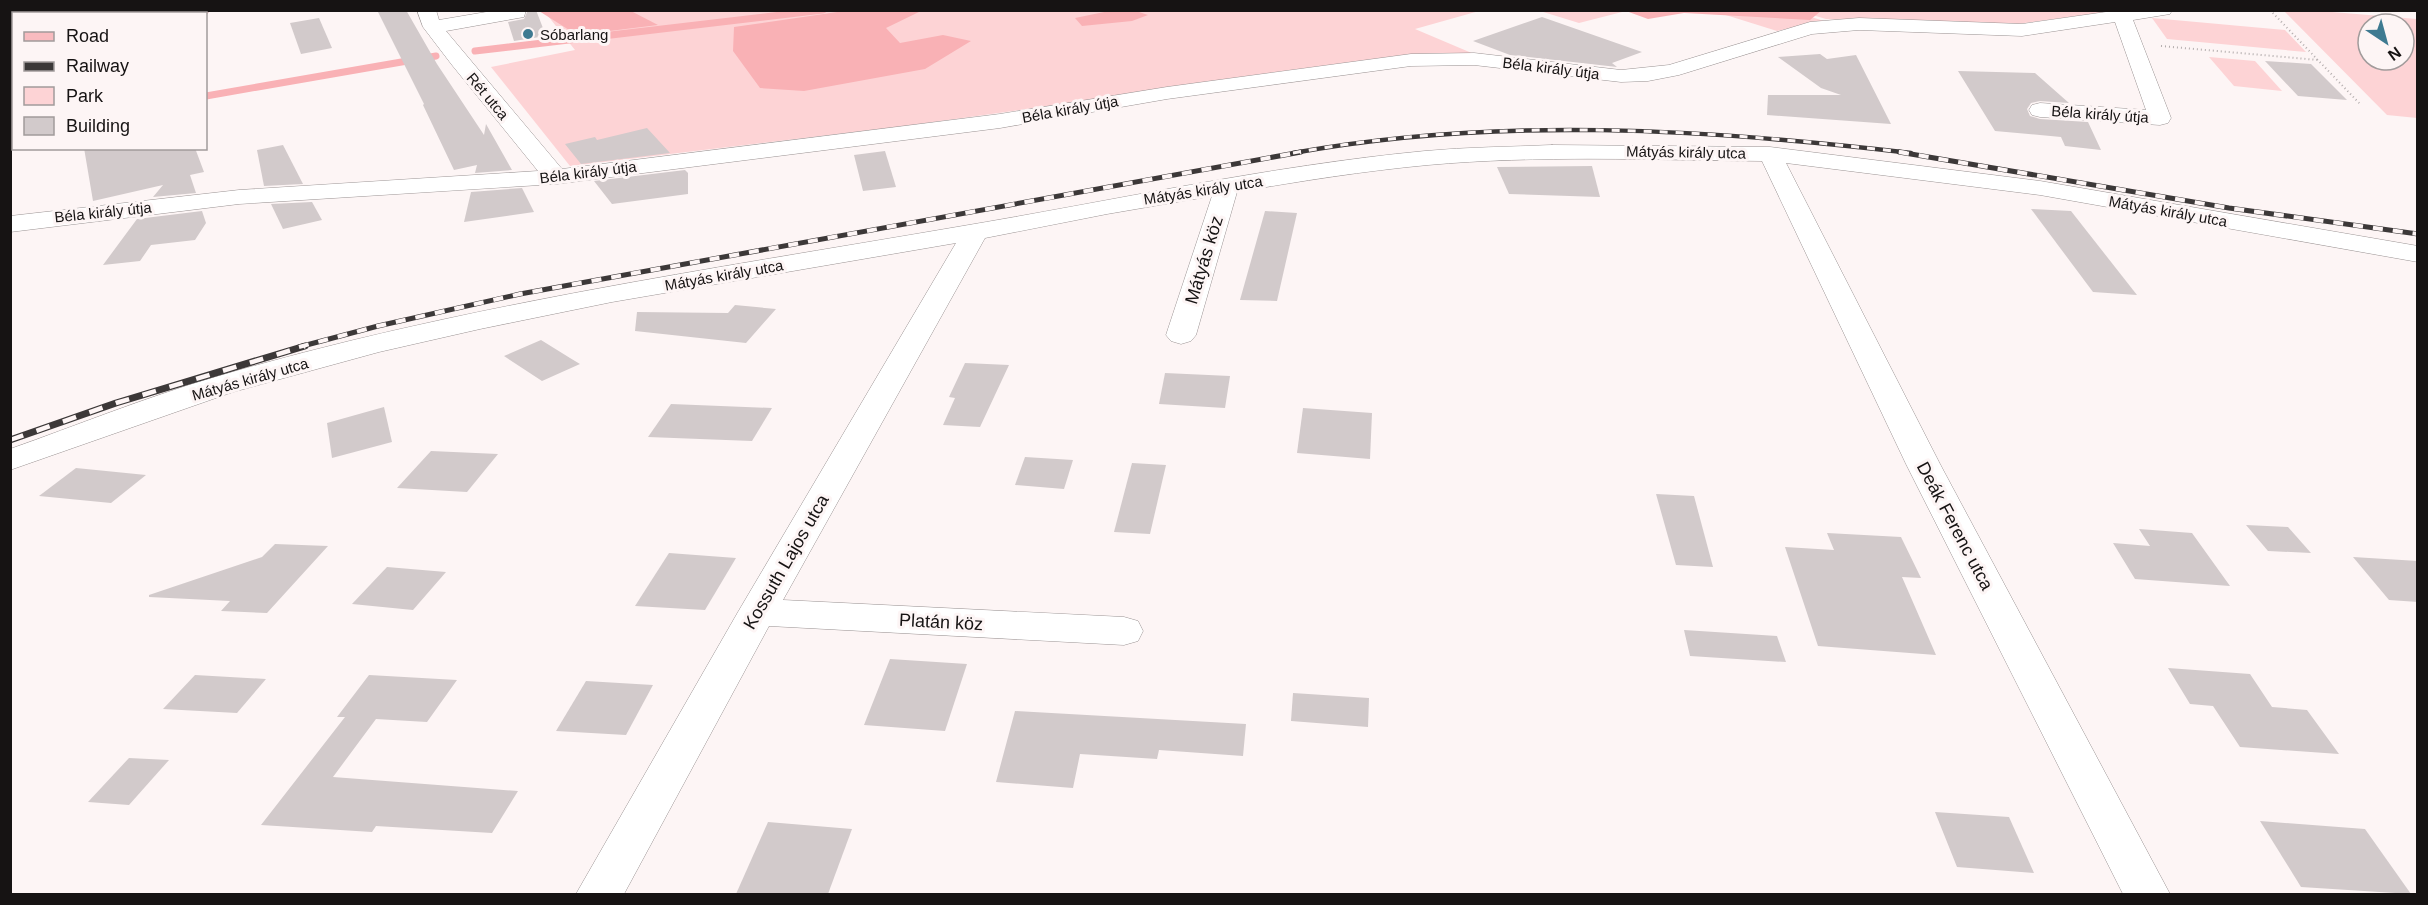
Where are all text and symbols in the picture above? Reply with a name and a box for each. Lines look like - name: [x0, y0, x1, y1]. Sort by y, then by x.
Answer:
- legend: [12, 12, 207, 150]
- north arrow: [2356, 12, 2416, 72]
- text: Road: [66, 26, 109, 46]
- place label: Sóbarlang: [540, 26, 608, 43]
- marker: Sóbarlang: [521, 27, 535, 41]
- text: N: [2385, 43, 2404, 64]
- street label: Béla király útja: [1502, 54, 1601, 82]
- text: Railway: [66, 56, 129, 76]
- street label: Rét utca: [464, 69, 513, 123]
- text: Park: [66, 86, 104, 106]
- street label: Béla király útja: [1020, 92, 1120, 126]
- street label: Béla király útja: [2051, 102, 2150, 126]
- text: Building: [66, 116, 130, 136]
- street label: Mátyás király utca: [1626, 142, 1747, 162]
- street label: Béla király útja: [539, 158, 638, 186]
- street label: Mátyás király utca: [1142, 172, 1264, 208]
- street label: Mátyás király utca: [2107, 192, 2229, 230]
- street label: Béla király útja: [54, 198, 153, 226]
- street label: Mátyás köz: [1181, 214, 1227, 306]
- street label: Mátyás király utca: [663, 256, 785, 294]
- street label: Mátyás király utca: [190, 354, 311, 404]
- street label: Deák Ferenc utca: [1913, 459, 1998, 594]
- street label: Kossuth Lajos utca: [739, 490, 833, 633]
- street label: Platán köz: [899, 610, 983, 634]

